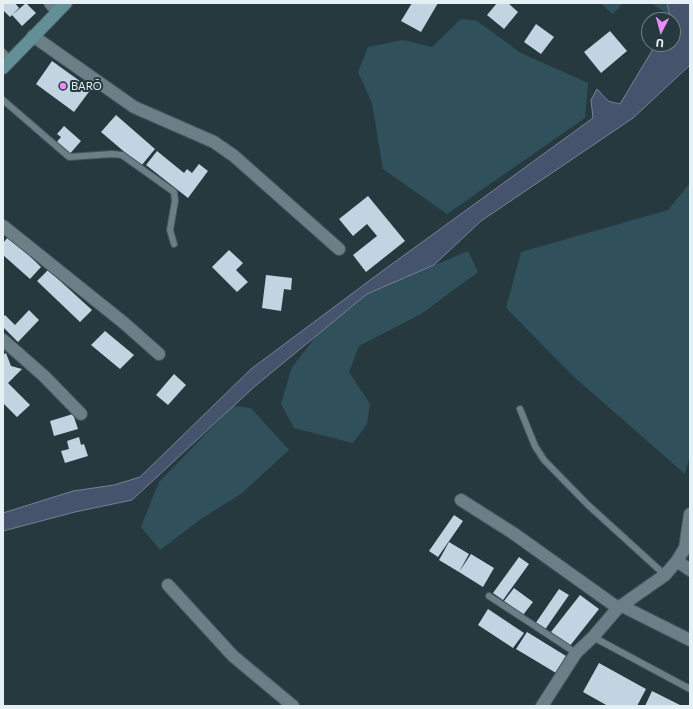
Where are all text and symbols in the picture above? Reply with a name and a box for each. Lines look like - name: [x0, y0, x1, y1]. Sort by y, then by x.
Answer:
- north arrow: [641, 12, 681, 52]
- text: U: [655, 37, 664, 50]
- place label: BARŌ: [71, 79, 102, 93]
- marker: BARŌ: [58, 81, 68, 91]

